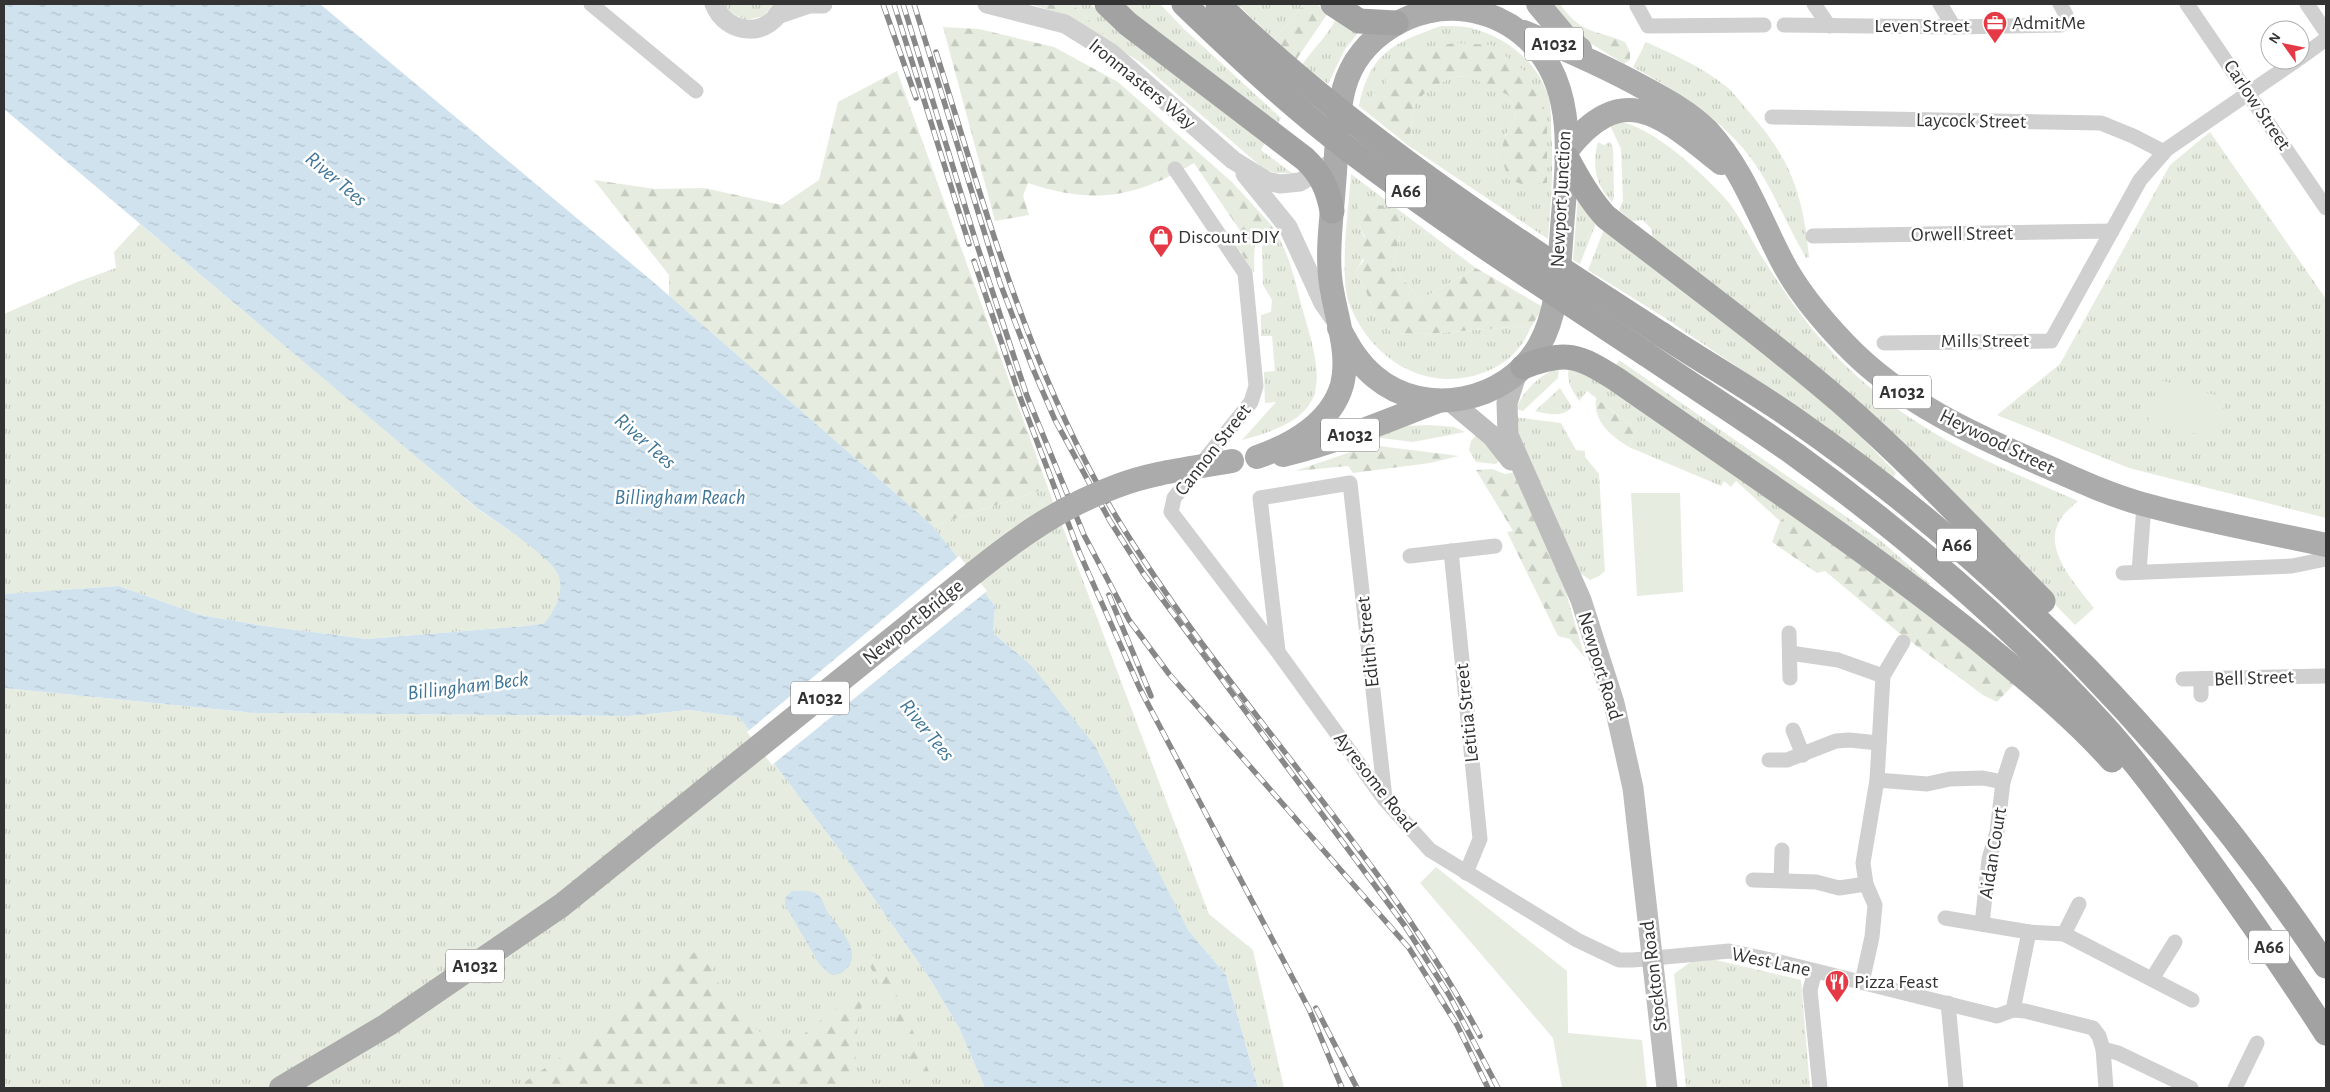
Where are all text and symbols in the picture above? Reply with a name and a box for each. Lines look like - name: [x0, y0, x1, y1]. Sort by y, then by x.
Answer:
- office icon: AdmitMe: [1982, 10, 2008, 44]
- place label: AdmitMe: [2012, 13, 2085, 33]
- street label: Leven Street: [1874, 16, 1970, 36]
- north arrow: [2260, 20, 2310, 70]
- road number: A1032: [1525, 28, 1583, 61]
- text: N: [2266, 31, 2283, 46]
- street label: Ironmasters Way: [1085, 35, 1199, 133]
- street label: Carlow Street: [2220, 56, 2295, 154]
- street label: Laycock Street: [1916, 110, 2027, 132]
- street label: Newport Junction: [1547, 130, 1575, 268]
- water label: River Tees: [301, 148, 371, 211]
- road number: A66: [1386, 175, 1426, 208]
- street label: Orwell Street: [1911, 223, 2014, 245]
- shop icon: Discount DIY: [1148, 224, 1174, 258]
- place label: Discount DIY: [1178, 227, 1280, 247]
- street label: Mills Street: [1941, 331, 2030, 351]
- road number: A1032: [1873, 376, 1931, 408]
- street label: Cannon Street: [1171, 400, 1255, 500]
- street label: Heywood Street: [1937, 406, 2058, 479]
- water label: River Tees: [611, 409, 680, 473]
- road number: A1032: [1321, 418, 1379, 452]
- water label: Billingham Reach: [615, 487, 746, 508]
- road number: A66: [1937, 528, 1977, 562]
- street label: Newport Bridge: [859, 576, 967, 668]
- street label: Edith Street: [1353, 595, 1383, 689]
- street label: Newport Road: [1574, 610, 1626, 722]
- street label: Letitia Street: [1452, 662, 1482, 763]
- street label: Bell Street: [2214, 667, 2295, 689]
- water label: Billingham Beck: [406, 668, 530, 704]
- road number: A1032: [791, 681, 849, 714]
- water label: River Tees: [896, 695, 958, 765]
- street label: Ayresome Road: [1330, 728, 1420, 836]
- street label: Aidan Court: [1976, 805, 2010, 900]
- street label: Stockton Road: [1637, 920, 1671, 1032]
- road number: A66: [2249, 930, 2289, 964]
- street label: West Lane: [1730, 944, 1812, 980]
- road number: A1032: [446, 949, 504, 982]
- restaurant icon: Pizza Feast: [1824, 969, 1850, 1003]
- place label: Pizza Feast: [1854, 972, 1939, 992]

